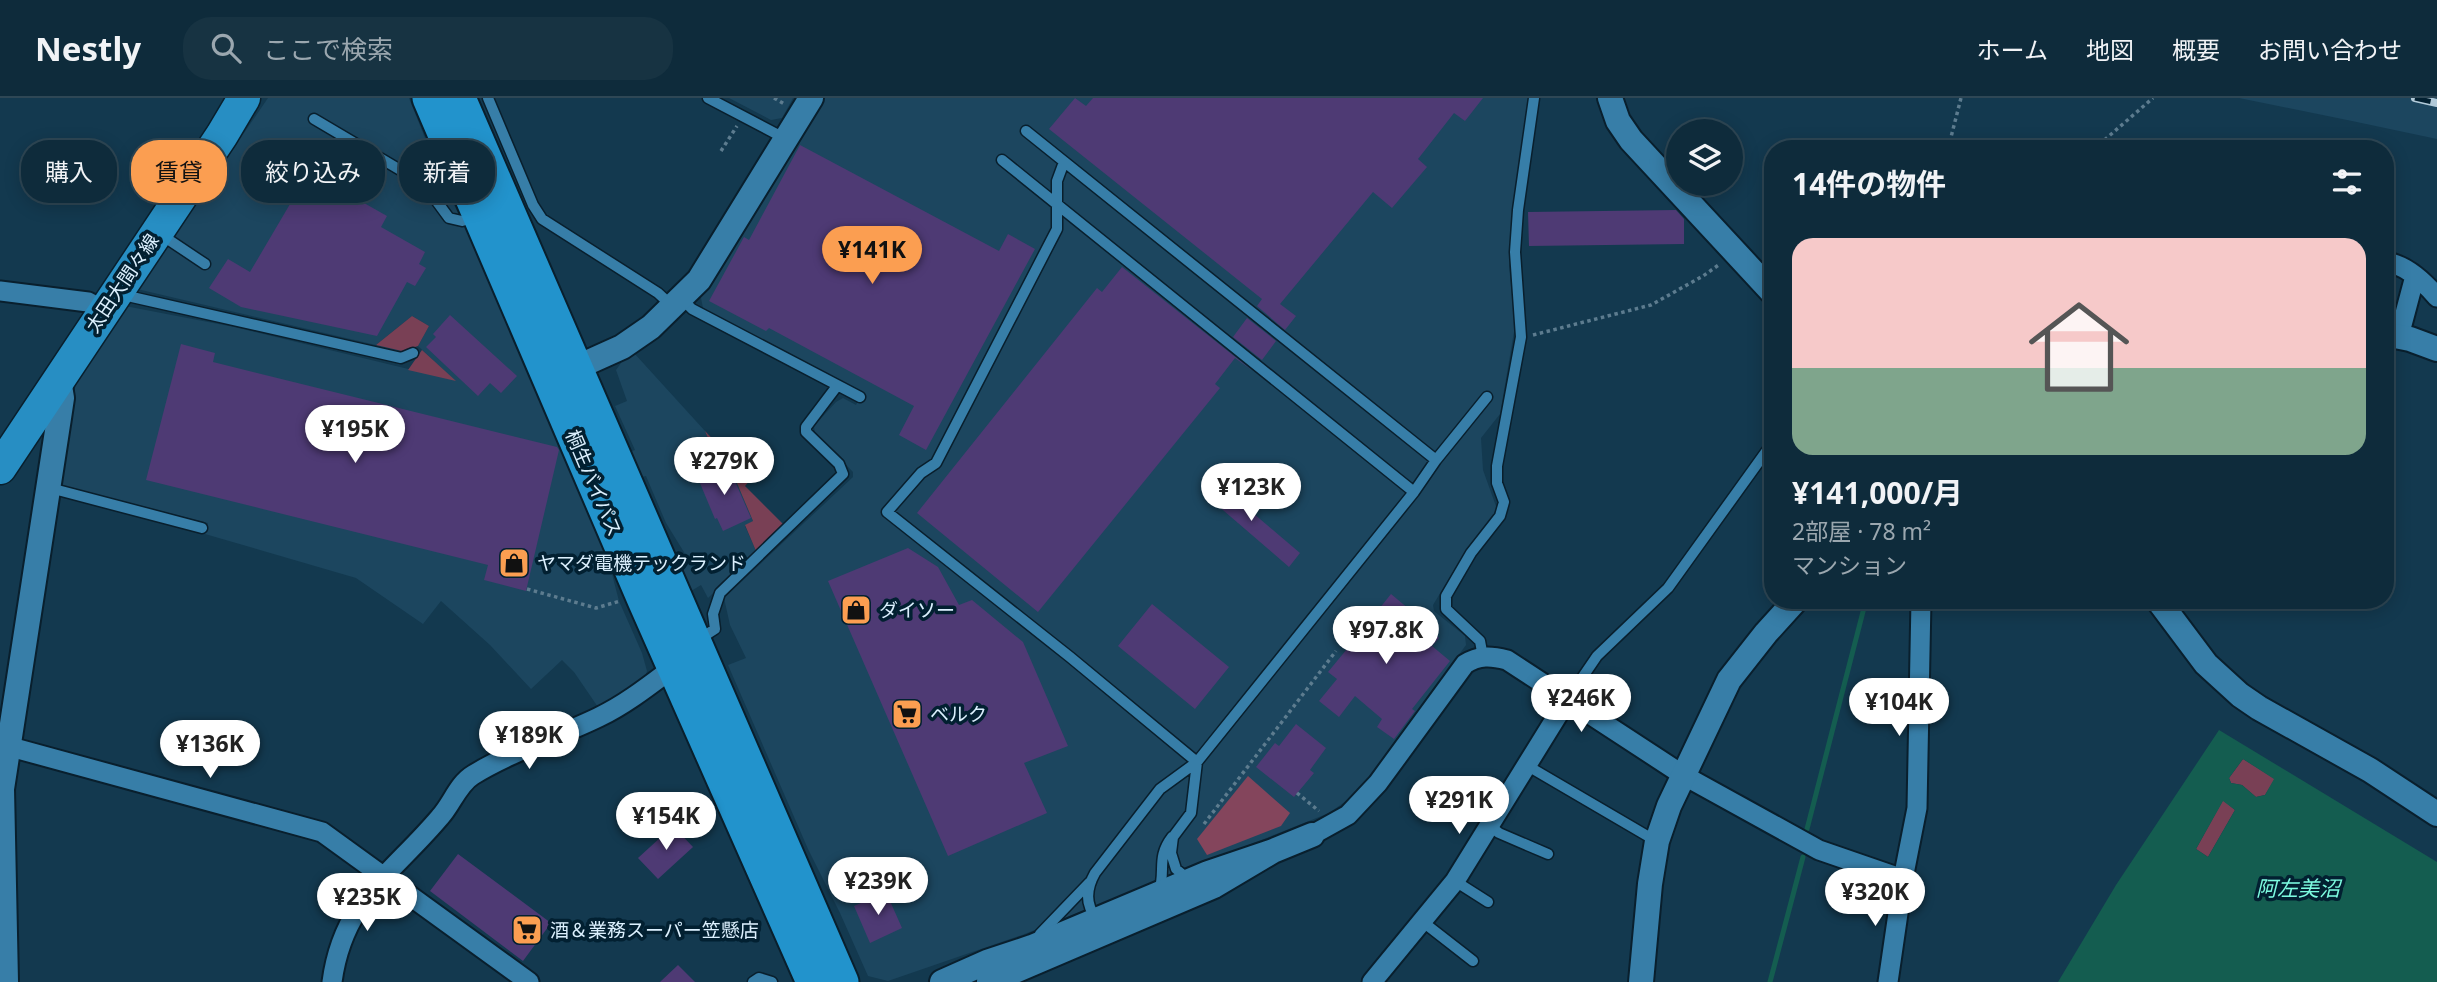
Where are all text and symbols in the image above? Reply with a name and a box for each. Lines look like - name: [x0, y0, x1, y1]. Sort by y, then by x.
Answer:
- search box: [183, 17, 673, 80]
- text: Nestly: [35, 26, 141, 71]
- icon: search: [207, 29, 245, 67]
- text: ここで検索: [263, 31, 393, 67]
- text: ホーム: [1977, 33, 2048, 66]
- text: 地図: [2086, 33, 2134, 66]
- text: 概要: [2172, 33, 2220, 66]
- text: お問い合わせ: [2258, 33, 2402, 66]
- map controls: [1666, 119, 1743, 196]
- button: layers: [1666, 119, 1743, 196]
- chip: 購入: [21, 140, 117, 203]
- chip: 賃貸: [131, 140, 227, 203]
- chip: 絞り込み: [241, 140, 385, 203]
- chip: 新着: [399, 140, 495, 203]
- text: 14件の物件: [1792, 163, 1946, 204]
- icon: filters: [2328, 163, 2366, 201]
- pin: ¥141K: [823, 226, 921, 286]
- street label: 太田大間々線: [79, 228, 165, 338]
- text: ¥141K: [838, 233, 906, 265]
- icon: home: [2016, 284, 2142, 410]
- pin: ¥195K: [306, 406, 404, 465]
- text: ¥195K: [321, 412, 389, 444]
- street label: 桐生バイパス: [560, 426, 628, 540]
- pin: ¥279K: [675, 438, 773, 497]
- text: ¥279K: [690, 444, 758, 476]
- pin: ¥123K: [1202, 464, 1300, 523]
- text: ¥123K: [1217, 470, 1285, 502]
- text: ¥141,000/月: [1792, 472, 1963, 513]
- text: 2部屋 · 78 m²: [1792, 515, 1931, 547]
- shop icon: ヤマダ電機テックランド: [497, 546, 531, 580]
- text: マンション: [1792, 549, 1907, 581]
- place label: ヤマダ電機テックランド: [537, 550, 746, 576]
- shop icon: ダイソー: [839, 593, 873, 627]
- place label: ダイソー: [879, 597, 955, 623]
- pin: ¥97.8K: [1329, 606, 1443, 666]
- text: ¥97.8K: [1349, 613, 1423, 645]
- pin: ¥246K: [1532, 674, 1630, 734]
- pin: ¥104K: [1850, 678, 1948, 738]
- text: ¥246K: [1547, 681, 1615, 713]
- text: ¥104K: [1865, 685, 1933, 717]
- supermarket icon: ベルク: [890, 697, 924, 731]
- place label: ベルク: [930, 701, 987, 727]
- pin: ¥189K: [480, 712, 578, 771]
- text: ¥189K: [495, 718, 563, 750]
- pin: ¥136K: [161, 720, 259, 780]
- text: ¥136K: [176, 727, 244, 759]
- pin: ¥291K: [1410, 776, 1508, 836]
- text: ¥291K: [1425, 783, 1493, 815]
- pin: ¥154K: [617, 792, 715, 852]
- text: ¥154K: [632, 799, 700, 831]
- pin: ¥239K: [829, 858, 927, 917]
- text: ¥239K: [844, 864, 912, 896]
- pin: ¥320K: [1826, 868, 1924, 928]
- pin: ¥235K: [318, 874, 416, 933]
- water label: 阿左美沼: [2256, 874, 2343, 902]
- text: ¥320K: [1841, 875, 1909, 907]
- text: ¥235K: [333, 880, 401, 912]
- supermarket icon: 酒＆業務スーパー笠懸店: [510, 913, 544, 947]
- place label: 酒＆業務スーパー笠懸店: [550, 917, 759, 943]

